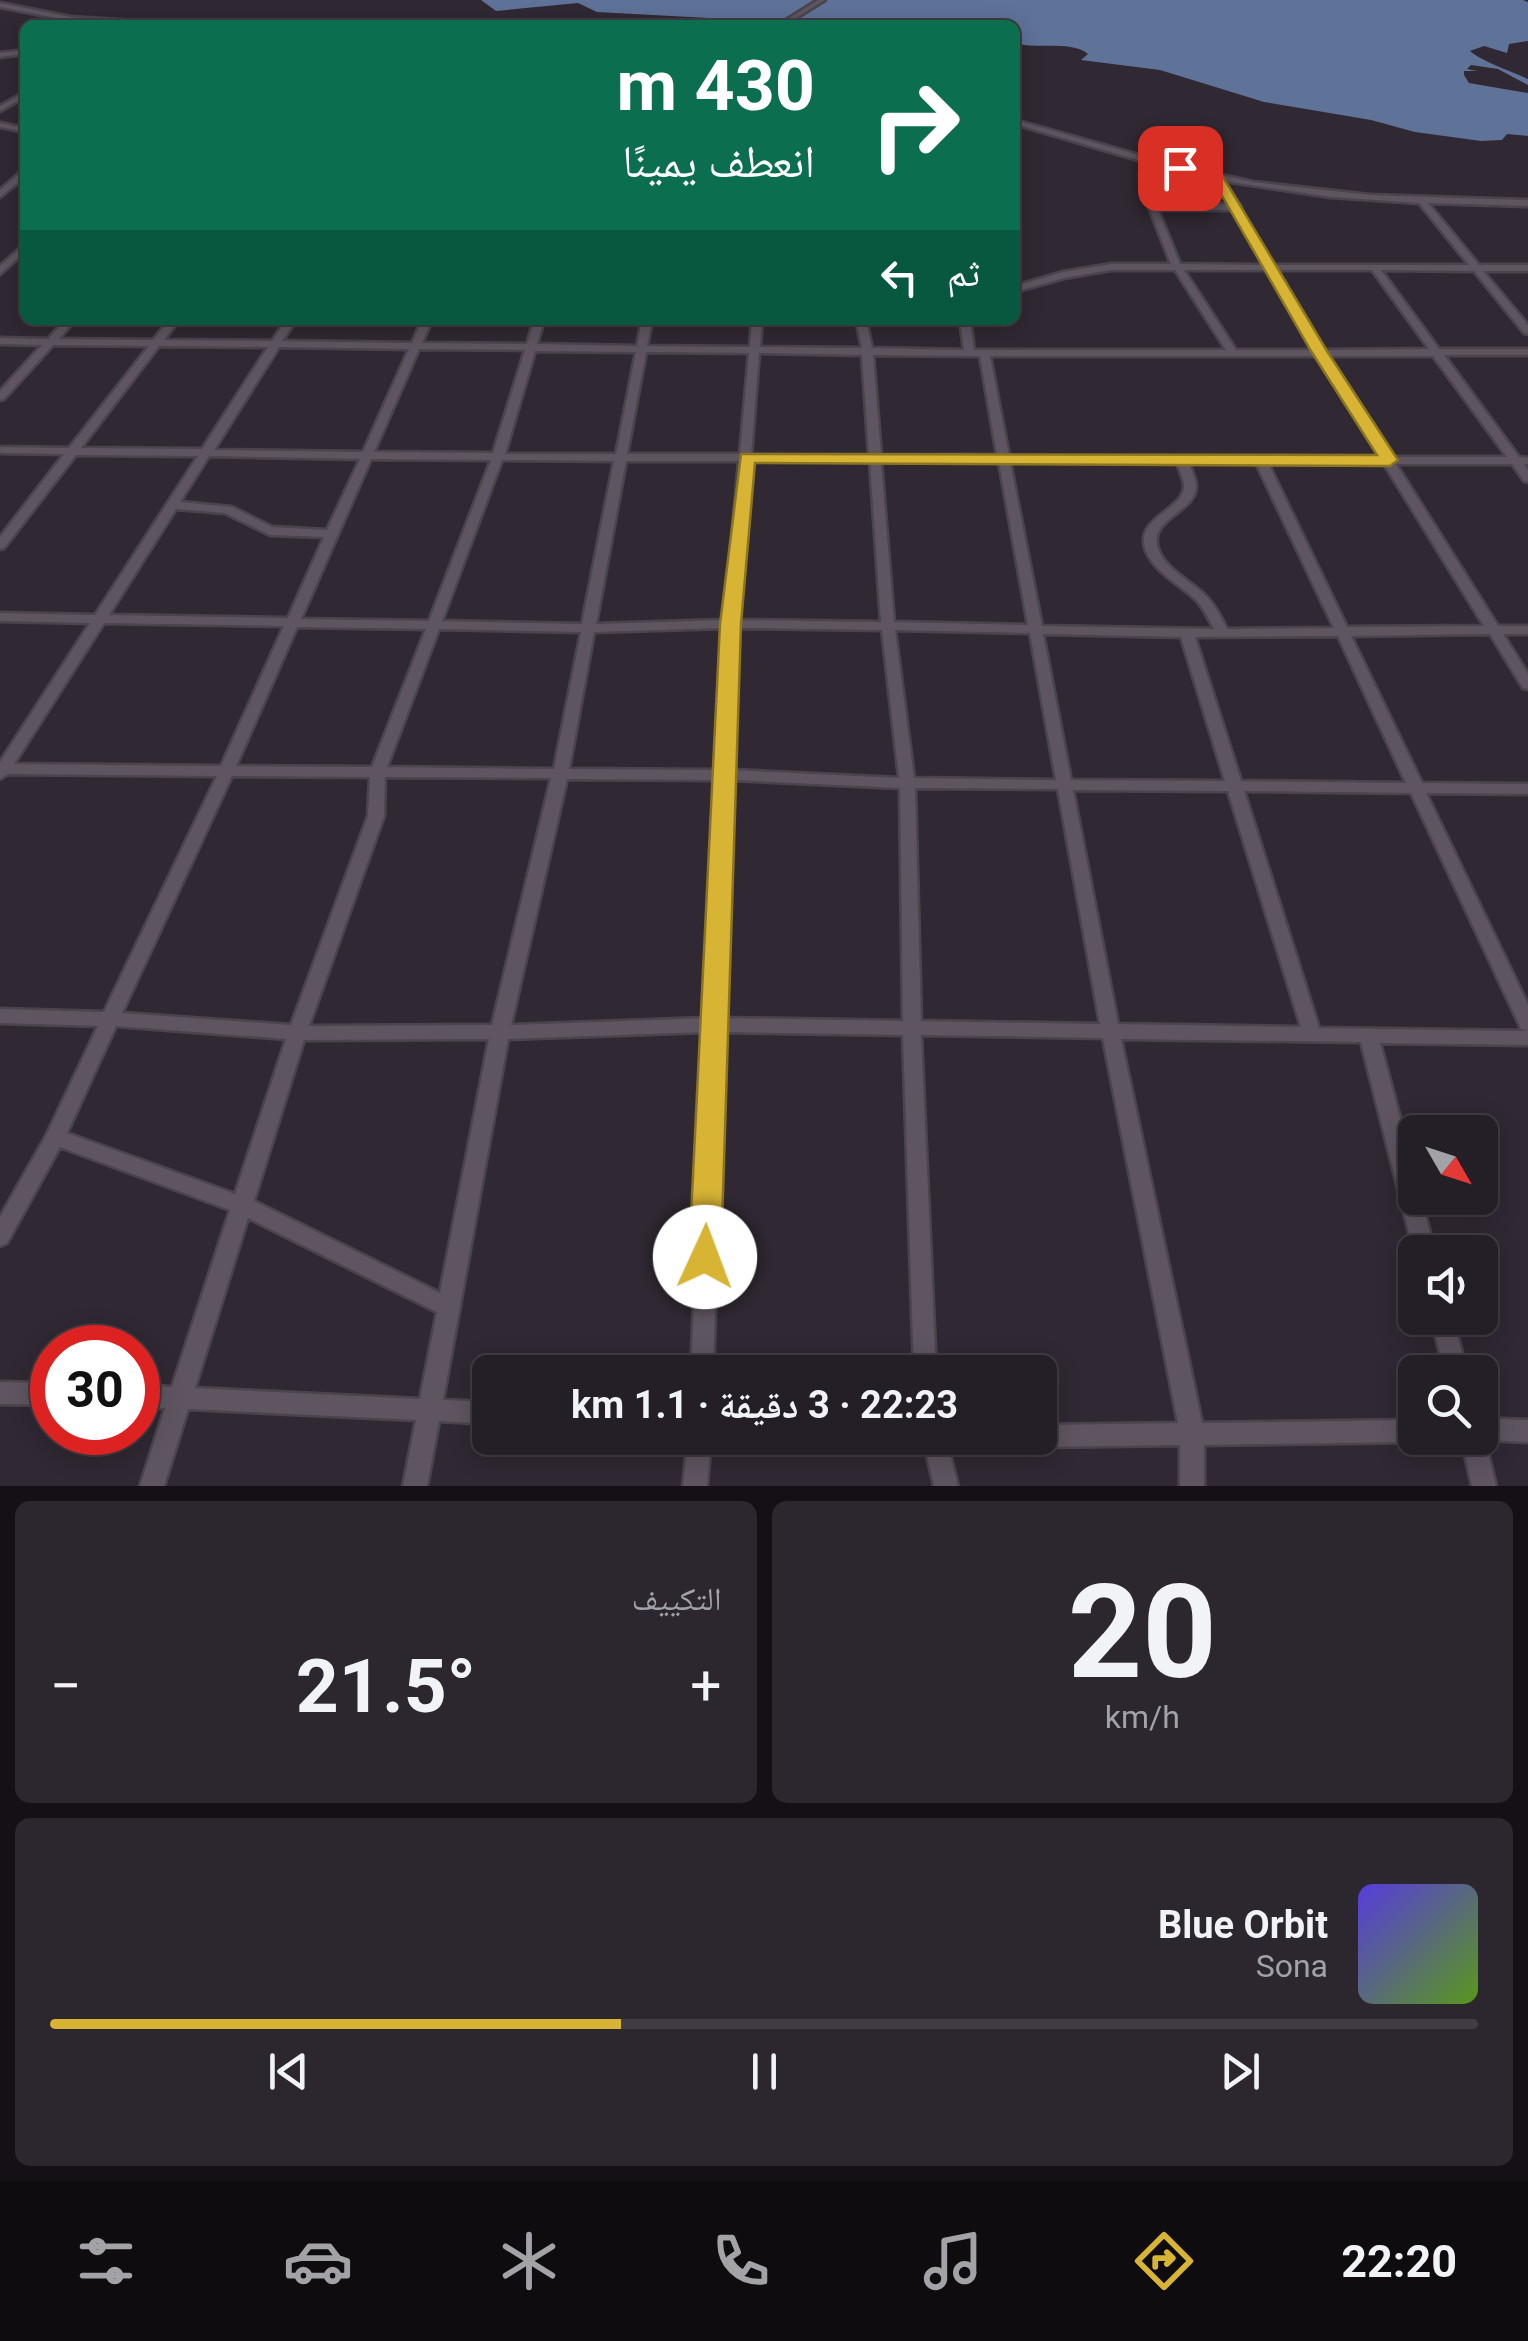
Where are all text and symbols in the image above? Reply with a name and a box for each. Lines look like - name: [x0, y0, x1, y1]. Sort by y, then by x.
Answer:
- text: 430 m: [616, 45, 815, 127]
- icon: right: [850, 60, 980, 190]
- pin: [1138, 126, 1223, 211]
- text: انعطف يمينًا: [622, 135, 815, 188]
- icon: arrive: [1153, 141, 1208, 196]
- icon: left: [872, 250, 927, 305]
- text: ثم: [947, 251, 980, 295]
- north arrow: [1398, 1115, 1498, 1215]
- map controls: [1398, 1115, 1498, 1455]
- position arrow: [653, 1205, 757, 1309]
- button: sound: [1398, 1235, 1498, 1335]
- speed limit sign: 30: [30, 1325, 160, 1455]
- button: search: [1398, 1355, 1498, 1455]
- text: 22:23 · 3 دقيقة · 1.1 km: [571, 1383, 958, 1427]
- text: 20: [1068, 1556, 1217, 1709]
- text: التكييف: [632, 1580, 722, 1618]
- text: 21.5°: [296, 1642, 476, 1730]
- text: −: [50, 1654, 81, 1718]
- text: +: [690, 1654, 722, 1718]
- text: km/h: [1105, 1698, 1180, 1736]
- text: Blue Orbit: [1158, 1903, 1328, 1947]
- text: Sona: [1256, 1947, 1328, 1985]
- icon: previous: [261, 2044, 316, 2099]
- icon: pause: [737, 2044, 792, 2099]
- icon: next: [1213, 2044, 1268, 2099]
- icon: filters: [71, 2226, 141, 2296]
- icon: car: [283, 2226, 353, 2296]
- icon: climate: [494, 2226, 564, 2296]
- icon: phone: [706, 2226, 776, 2296]
- icon: music: [918, 2226, 988, 2296]
- icon: directions: [1129, 2226, 1199, 2296]
- text: 22:20: [1341, 2235, 1457, 2288]

